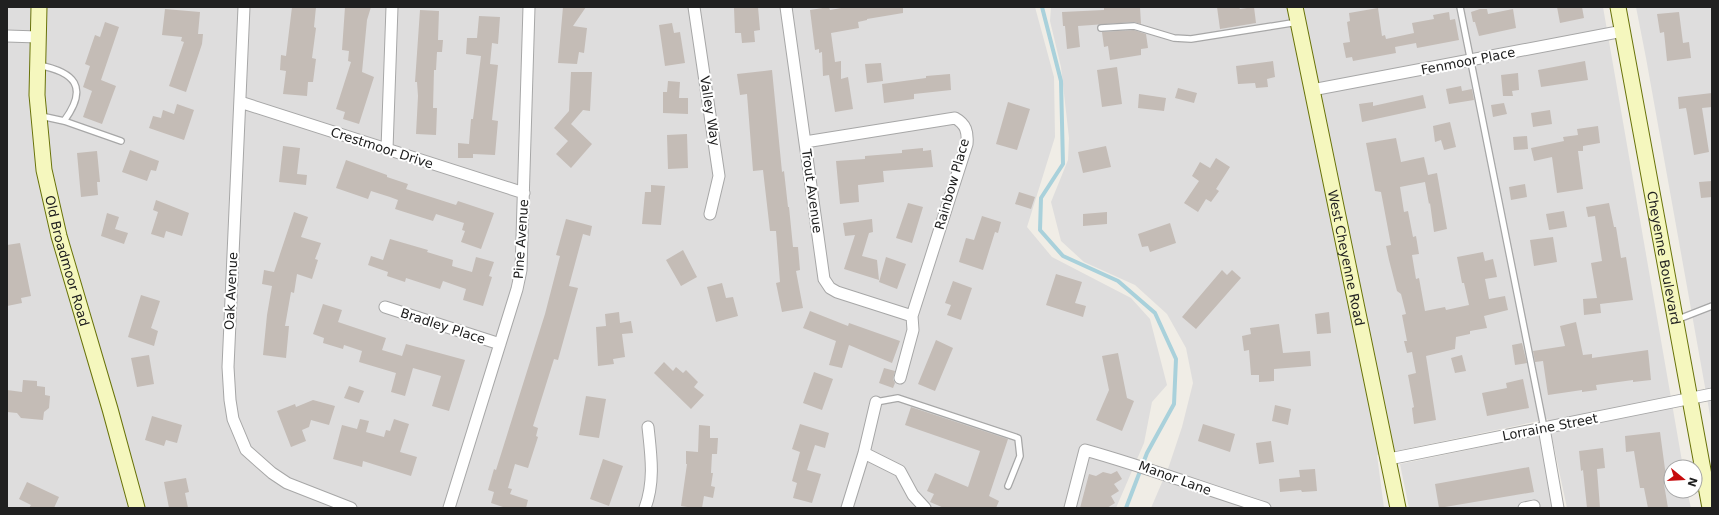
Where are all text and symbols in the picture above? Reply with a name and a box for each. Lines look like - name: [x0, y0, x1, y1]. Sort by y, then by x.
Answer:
- street label: Fenmoor Place: [1420, 45, 1516, 77]
- street label: Valley Way: [697, 75, 723, 147]
- street label: Crestmoor Drive: [329, 124, 435, 172]
- street label: Rainbow Place: [932, 137, 972, 231]
- street label: Trout Avenue: [799, 147, 825, 234]
- street label: West Cheyenne Road: [1325, 188, 1368, 327]
- street label: Cheyenne Boulevard: [1644, 190, 1684, 326]
- street label: Old Broadmoor Road: [42, 194, 93, 328]
- street label: Pine Avenue: [511, 199, 531, 279]
- street label: Oak Avenue: [221, 252, 241, 330]
- street label: Bradley Place: [399, 305, 487, 347]
- street label: Lorraine Street: [1501, 410, 1599, 444]
- street label: Manor Lane: [1137, 458, 1213, 498]
- north arrow: [1663, 459, 1703, 499]
- text: N: [1684, 476, 1700, 488]

